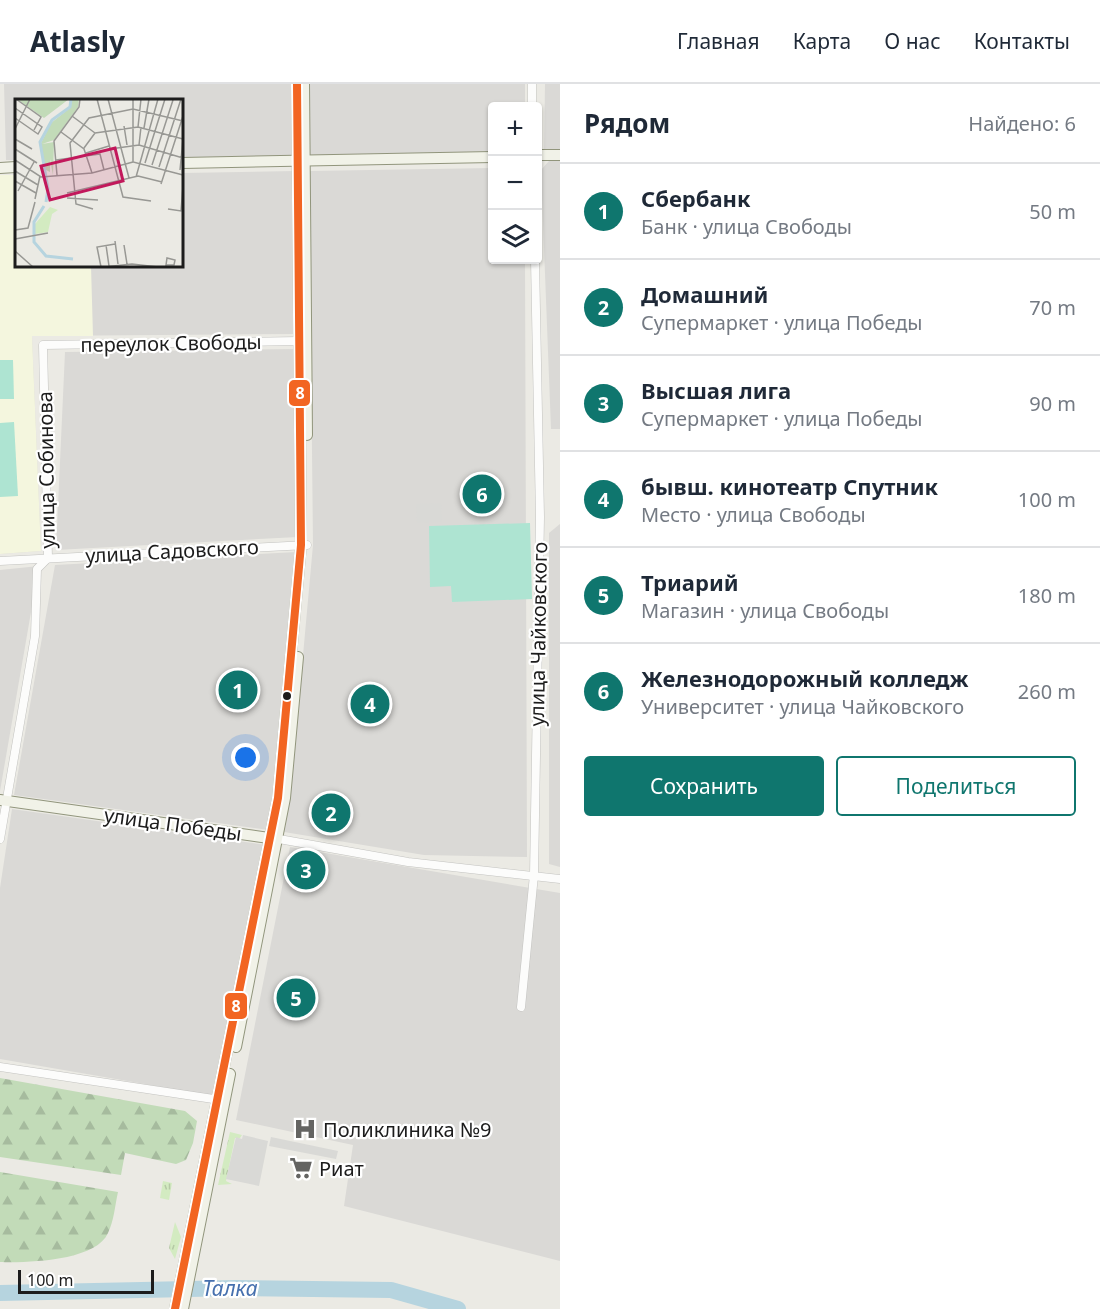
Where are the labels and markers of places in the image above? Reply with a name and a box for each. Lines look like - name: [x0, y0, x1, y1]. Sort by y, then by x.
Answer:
- pin: 6: [462, 472, 502, 516]
- pin: 1: [218, 668, 258, 712]
- pin: 4: [350, 682, 389, 726]
- unlabelled marker: [281, 690, 293, 702]
- pin: 2: [312, 790, 350, 836]
- pin: 3: [286, 848, 326, 892]
- pin: 5: [276, 976, 316, 1020]
- hospital icon: Поликлиника №9: [292, 1116, 318, 1142]
- place label: Поликлиника №9: [323, 1116, 492, 1143]
- supermarket icon: Риат: [288, 1155, 314, 1181]
- place label: Риат: [319, 1155, 364, 1182]

